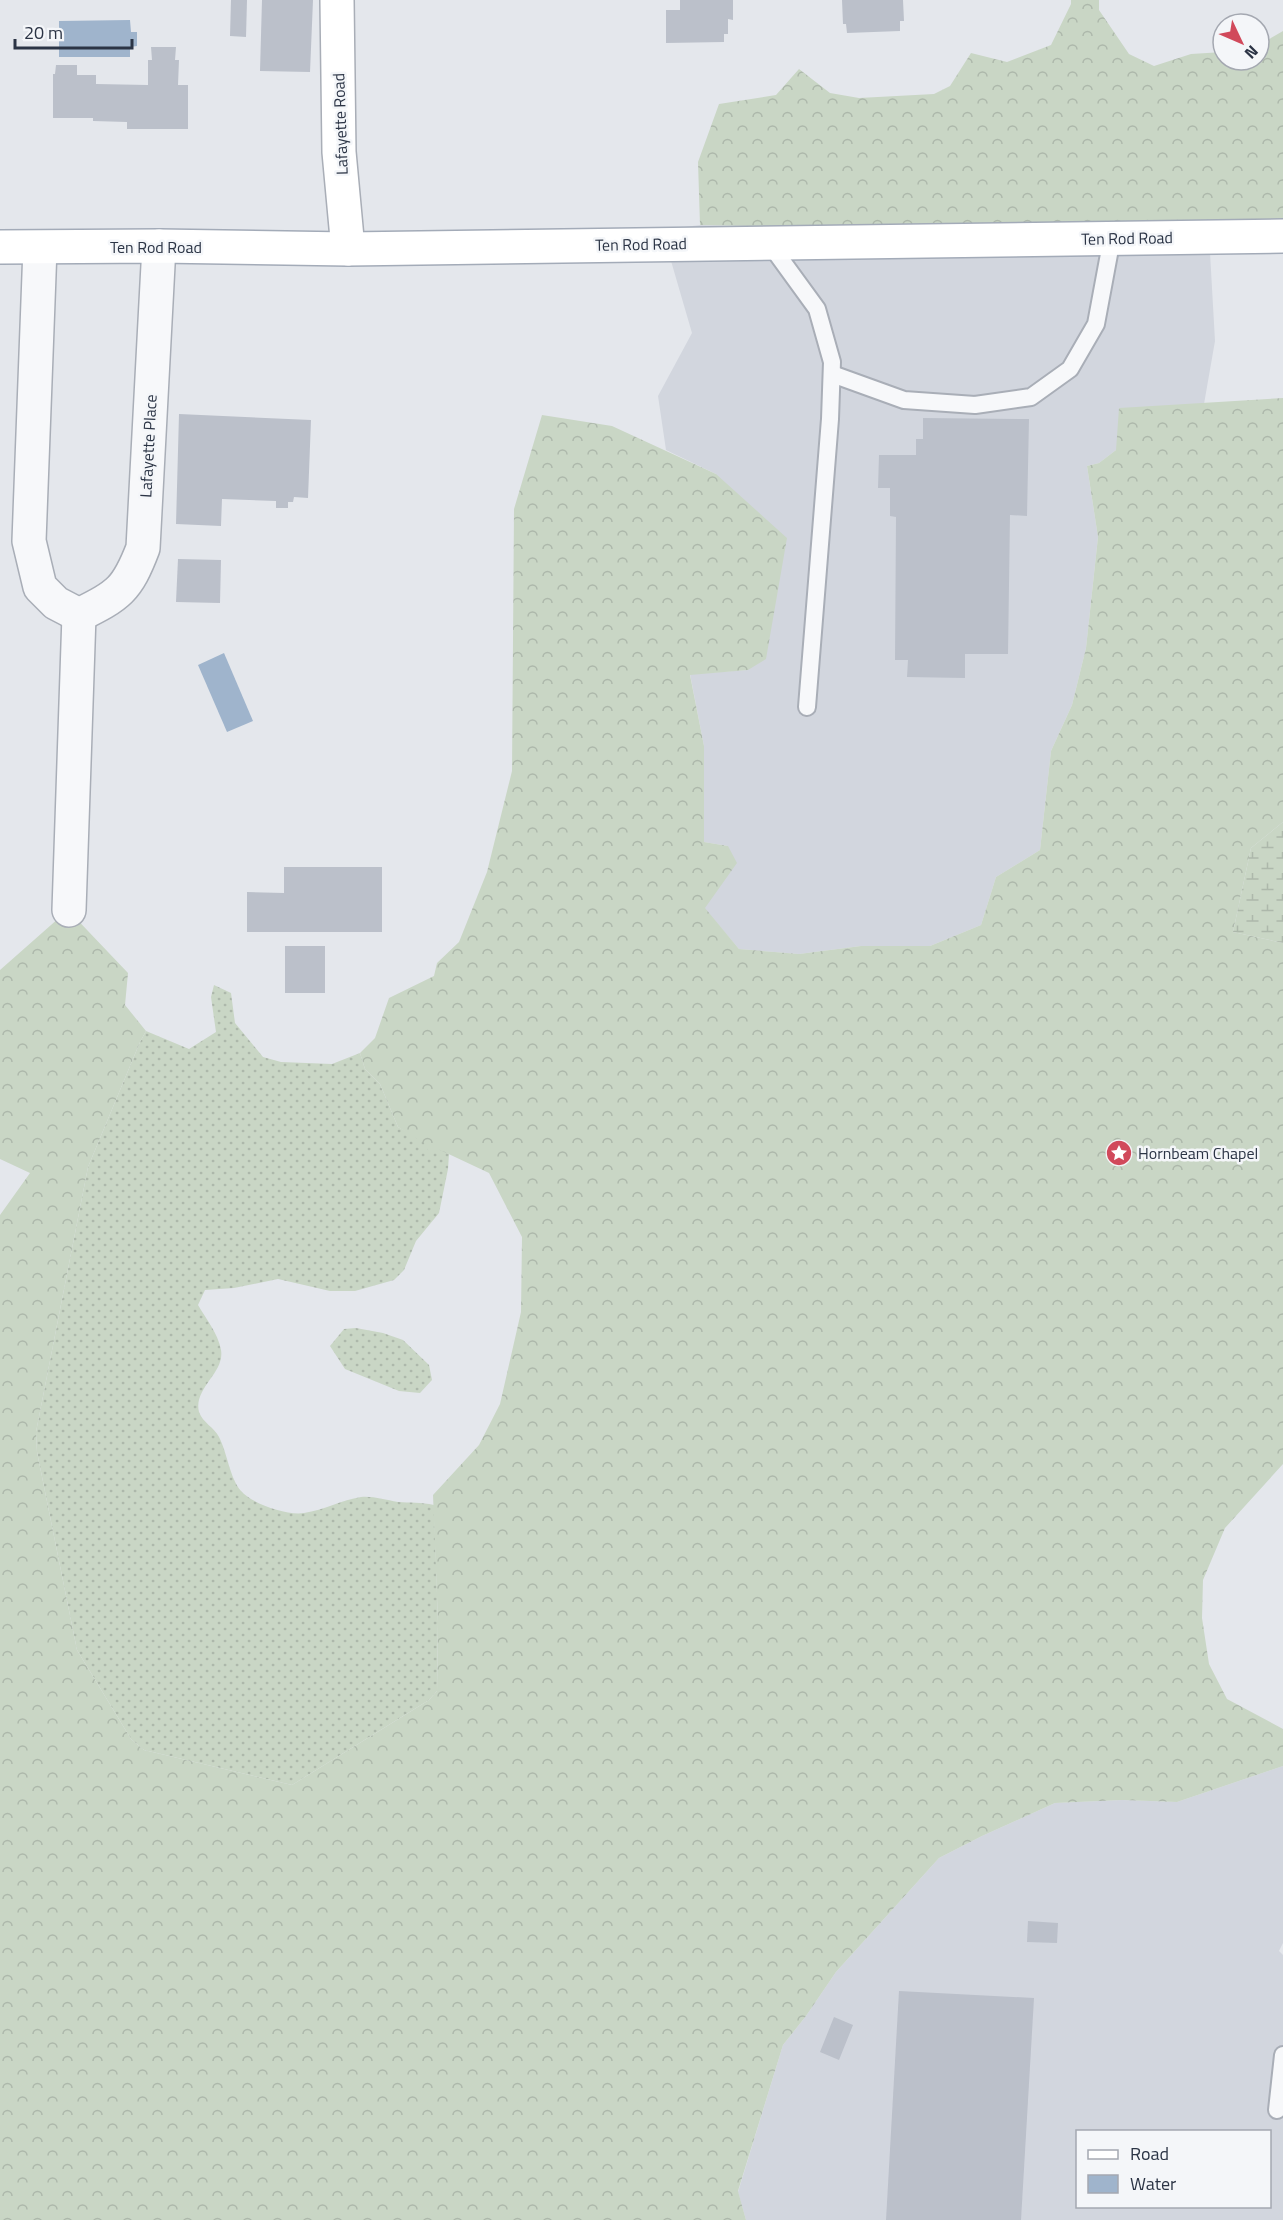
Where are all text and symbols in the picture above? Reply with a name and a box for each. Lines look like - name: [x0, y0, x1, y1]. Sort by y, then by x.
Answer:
- scale bar: [15, 12, 132, 50]
- north arrow: [1211, 12, 1271, 72]
- text: 20 m: [24, 19, 63, 46]
- text: N: [1239, 40, 1264, 65]
- street label: Lafayette Road: [326, 73, 354, 175]
- street label: Ten Rod Road: [1081, 225, 1173, 251]
- street label: Ten Rod Road: [595, 231, 687, 257]
- street label: Ten Rod Road: [110, 235, 202, 259]
- street label: Lafayette Place: [133, 394, 163, 498]
- place icon: Hornbeam Chapel: [1104, 1138, 1134, 1168]
- place label: Hornbeam Chapel: [1138, 1141, 1258, 1165]
- legend: [1076, 2130, 1271, 2208]
- text: Road: [1130, 2140, 1169, 2167]
- text: Water: [1130, 2170, 1176, 2197]

